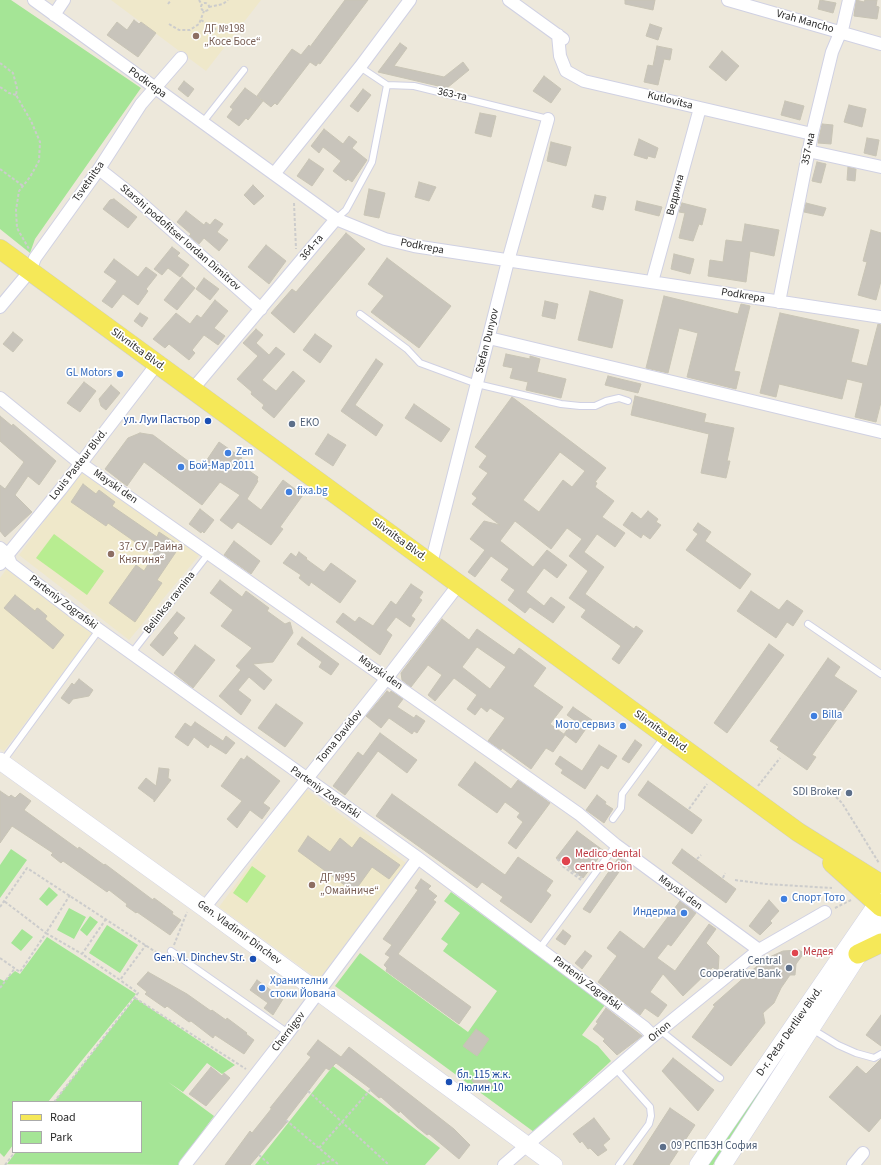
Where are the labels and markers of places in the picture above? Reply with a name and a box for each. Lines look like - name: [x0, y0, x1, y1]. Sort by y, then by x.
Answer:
- place label: ДГ №198 „Косе Босе“: [204, 23, 261, 49]
- marker: ДГ №198 „Косе Босе“: [191, 31, 201, 41]
- place label: GL Motors: [66, 367, 112, 381]
- marker: GL Motors: [115, 369, 125, 379]
- place label: ул. Луи Пастьор: [124, 414, 200, 428]
- marker: ул. Луи Пастьор: [203, 416, 213, 426]
- place label: EKO: [300, 417, 319, 431]
- marker: EKO: [287, 419, 297, 429]
- place label: Zen: [236, 446, 253, 460]
- marker: Zen: [223, 448, 233, 458]
- place label: Бой-Мар 2011: [189, 460, 255, 474]
- marker: Бой-Мар 2011: [176, 462, 186, 472]
- place label: fixa.bg: [297, 485, 328, 499]
- marker: fixa.bg: [284, 487, 294, 497]
- place label: 37. СУ „Райна Княгиня“: [119, 541, 183, 567]
- marker: 37. СУ „Райна Княгиня“: [106, 549, 116, 559]
- place label: Billa: [822, 709, 842, 723]
- marker: Billa: [809, 711, 819, 721]
- place label: Мото сервиз: [555, 719, 615, 733]
- marker: Мото сервиз: [618, 721, 628, 731]
- place label: SDI Broker: [793, 786, 841, 800]
- marker: SDI Broker: [844, 788, 854, 798]
- place label: Medico-dental centre Orion: [575, 848, 641, 874]
- marker: Medico-dental centre Orion: [560, 855, 572, 867]
- place label: ДГ №95 „Омайниче“: [320, 872, 379, 898]
- marker: ДГ №95 „Омайниче“: [307, 880, 317, 890]
- place label: Спорт Тото: [792, 892, 845, 906]
- marker: Спорт Тото: [779, 894, 789, 904]
- place label: Индерма: [633, 906, 676, 920]
- marker: Индерма: [679, 908, 689, 918]
- place label: Медея: [803, 946, 833, 960]
- marker: Медея: [790, 948, 800, 958]
- place label: Gen. Vl. Dinchev Str.: [154, 952, 245, 966]
- marker: Gen. Vl. Dinchev Str.: [248, 954, 258, 964]
- place label: Central Cooperative Bank: [700, 955, 781, 981]
- marker: Central Cooperative Bank: [784, 963, 794, 973]
- place label: Хранителни стоки Йована: [270, 975, 336, 1001]
- marker: Хранителни стоки Йована: [257, 983, 267, 993]
- place label: бл. 115 ж.к. Люлин 10: [457, 1069, 511, 1095]
- marker: бл. 115 ж.к. Люлин 10: [444, 1077, 454, 1087]
- place label: 09 РСПБЗН София: [671, 1140, 758, 1154]
- marker: 09 РСПБЗН София: [658, 1142, 668, 1152]

